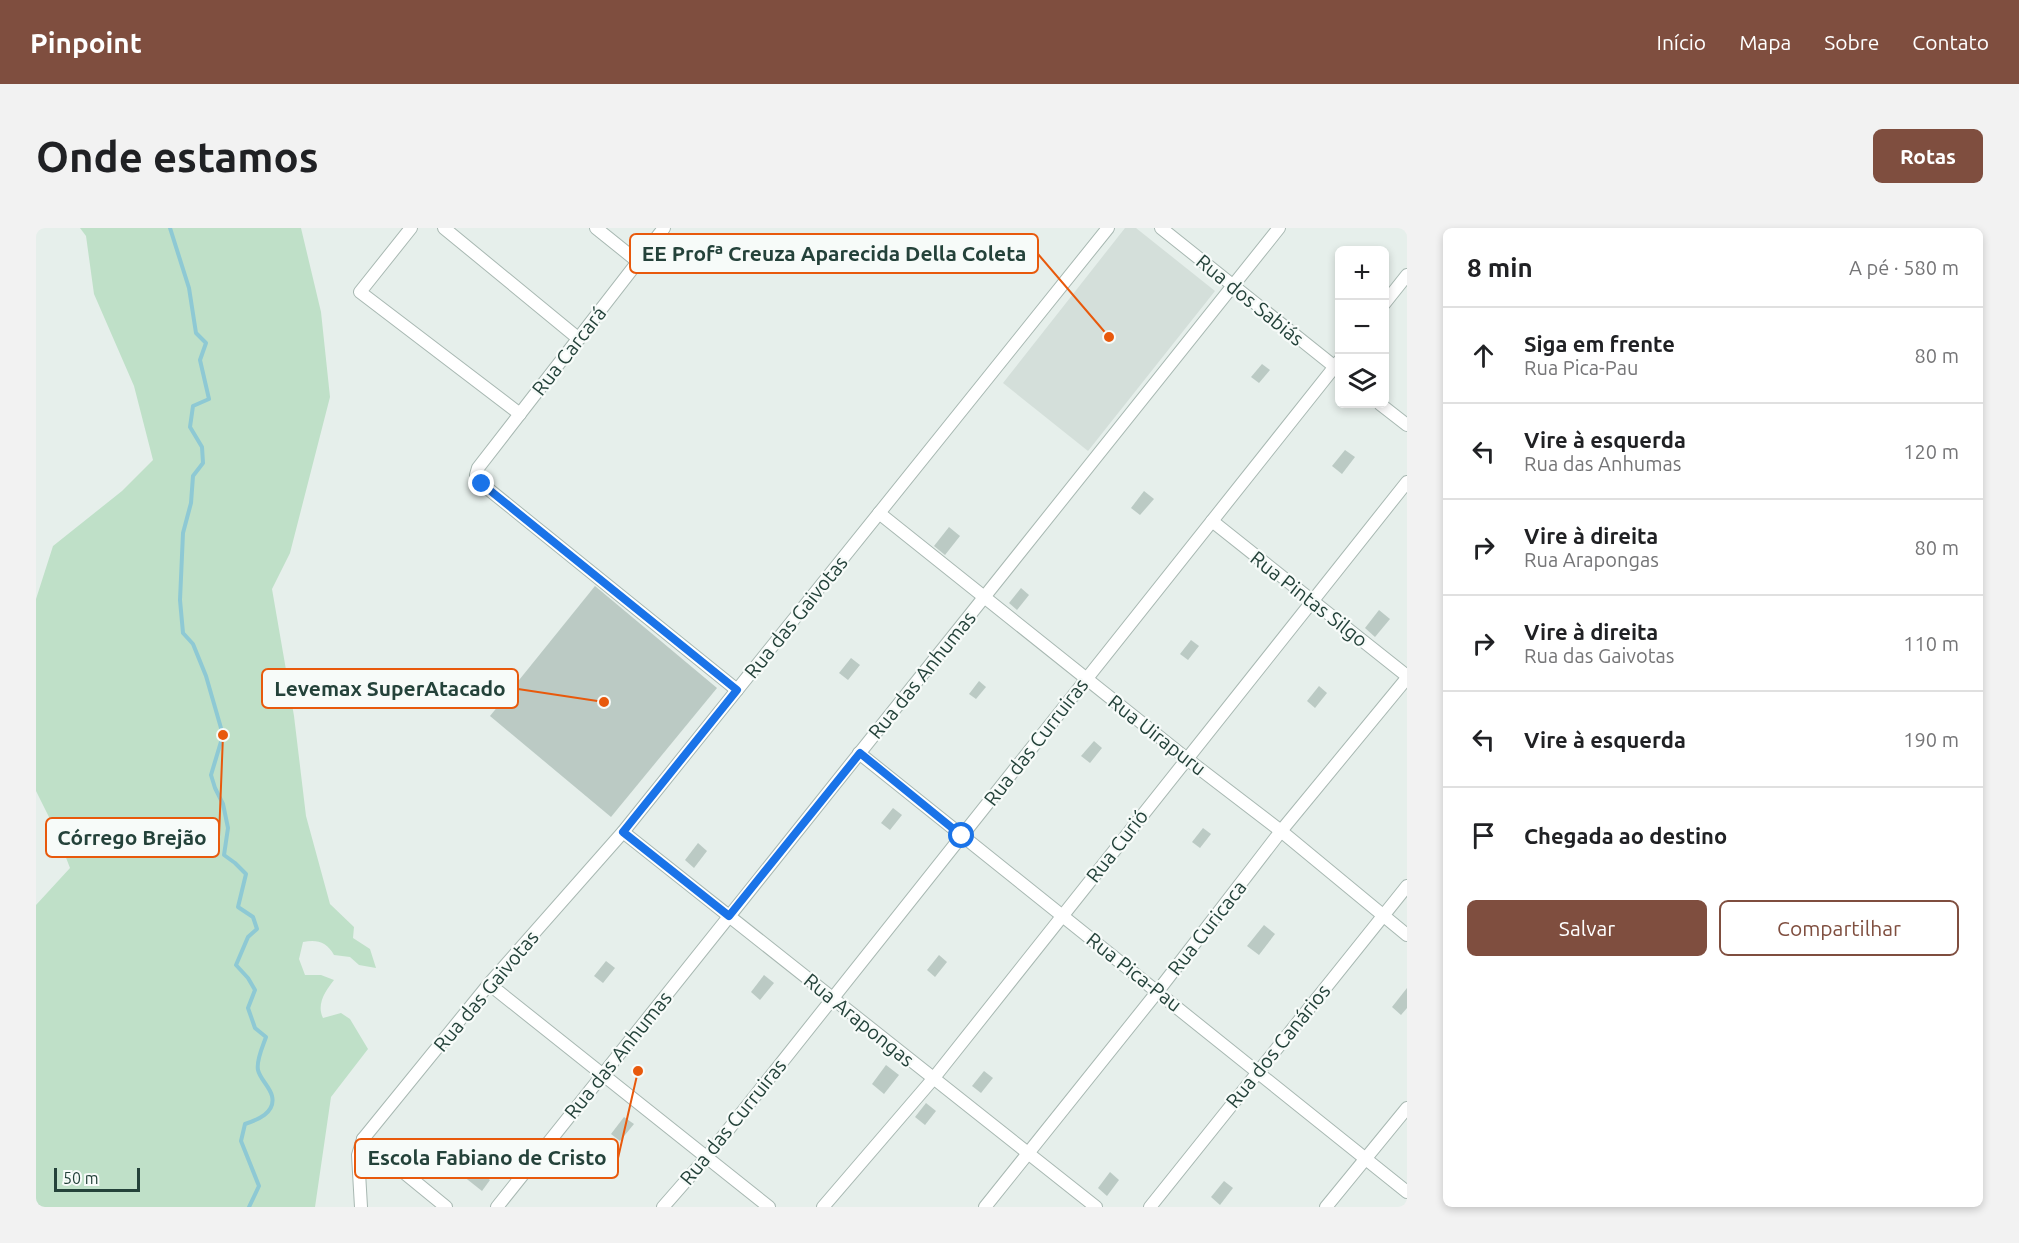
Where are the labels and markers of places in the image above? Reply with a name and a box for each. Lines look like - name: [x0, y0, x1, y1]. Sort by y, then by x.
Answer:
- callout: EE Profª Creuza Aparecida Della Coleta: [630, 234, 1038, 273]
- callout: Levemax SuperAtacado: [262, 669, 518, 708]
- callout: Córrego Brejão: [46, 818, 219, 857]
- callout: Escola Fabiano de Cristo: [355, 1139, 618, 1178]

